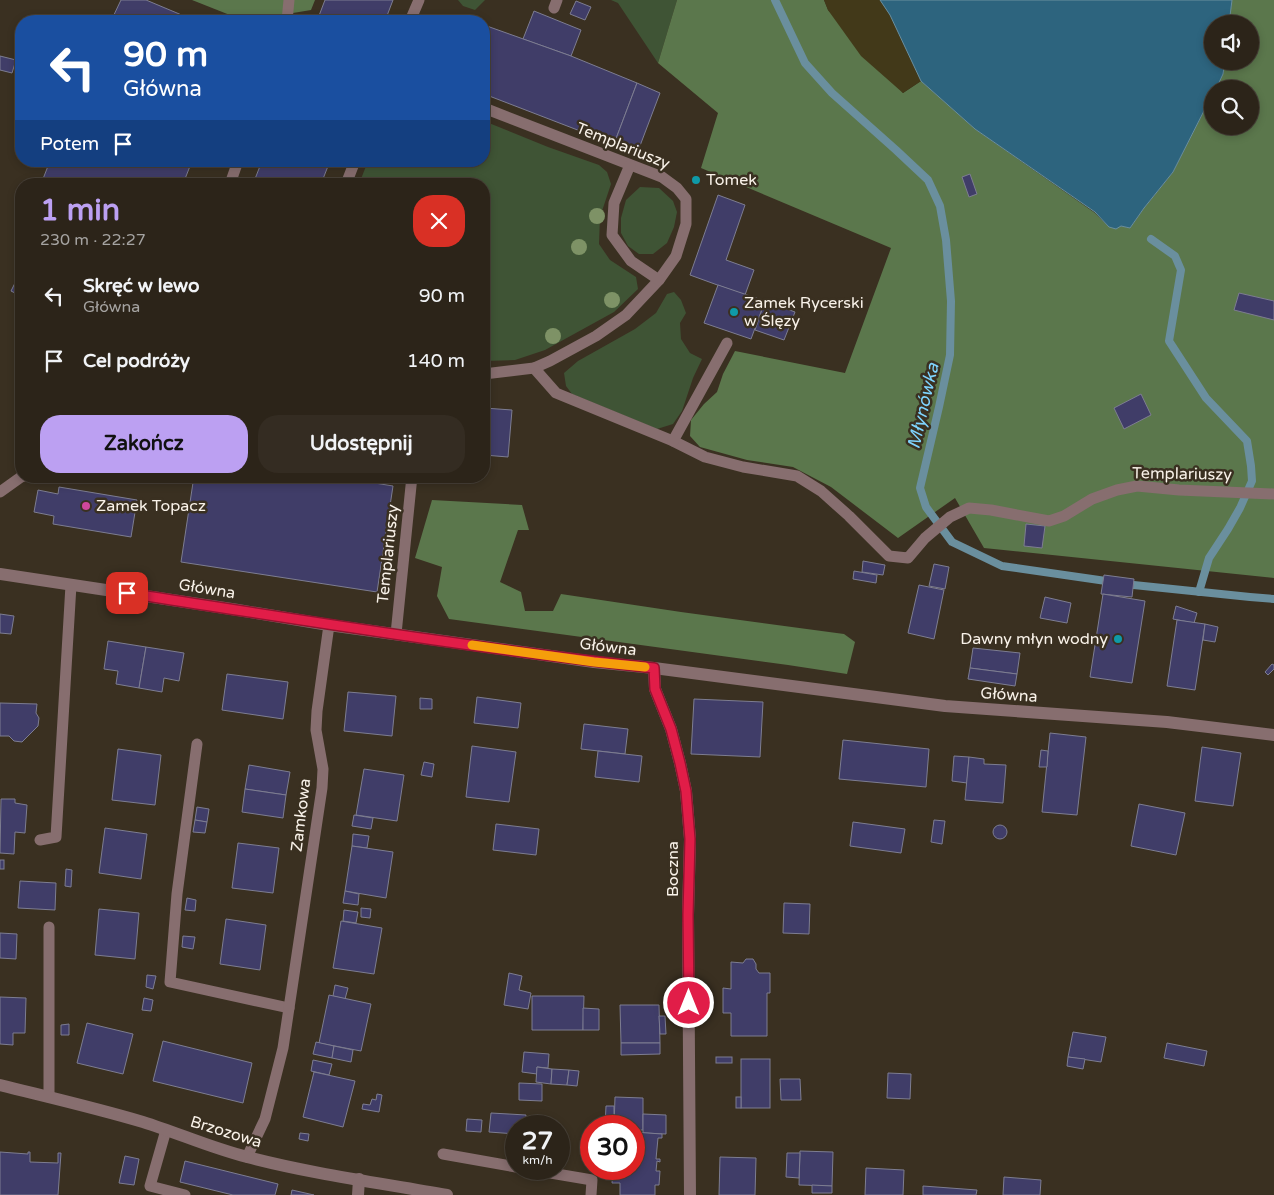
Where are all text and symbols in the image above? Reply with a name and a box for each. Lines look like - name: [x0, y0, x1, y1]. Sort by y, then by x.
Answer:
- map controls: [1204, 15, 1259, 135]
- button: sound: [1204, 15, 1259, 70]
- text: 90 m: [123, 34, 208, 76]
- icon: left: [40, 35, 105, 100]
- text: Główna: [123, 76, 202, 102]
- button: search: [1204, 80, 1259, 135]
- street label: Templariuszy: [573, 118, 673, 174]
- icon: arrive: [109, 130, 137, 158]
- text: Potem: [40, 133, 99, 155]
- place label: Tomek: [706, 170, 757, 190]
- marker: Tomek: [690, 174, 702, 186]
- text: 1 min: [40, 192, 120, 229]
- button: close: [413, 195, 465, 247]
- text: 230 m · 22:27: [40, 230, 146, 250]
- text: Skręć w lewo: [83, 275, 200, 297]
- icon: left: [40, 282, 68, 310]
- text: 90 m: [419, 285, 465, 307]
- place label: Zamek Rycerski w Ślęzy: [744, 293, 864, 331]
- text: Główna: [83, 297, 140, 317]
- marker: Zamek Rycerski w Ślęzy: [728, 306, 740, 318]
- icon: arrive: [40, 347, 68, 375]
- text: Cel podróży: [83, 350, 190, 372]
- text: 140 m: [407, 350, 465, 372]
- water label: Młynówka: [902, 360, 944, 451]
- button: Zakończ: [40, 415, 248, 473]
- button: Udostępnij: [258, 415, 465, 473]
- street label: Templariuszy: [1132, 463, 1232, 485]
- place label: Zamek Topacz: [96, 496, 206, 516]
- marker: Zamek Topacz: [80, 500, 92, 512]
- street label: Templariuszy: [373, 503, 403, 605]
- pin: [106, 572, 148, 614]
- street label: Główna: [177, 575, 237, 603]
- icon: arrive: [113, 579, 141, 607]
- place label: Dawny młyn wodny: [960, 629, 1108, 649]
- marker: Dawny młyn wodny: [1112, 633, 1124, 645]
- street label: Główna: [578, 634, 638, 660]
- street label: Główna: [980, 683, 1038, 707]
- street label: Zamkowa: [287, 777, 315, 853]
- street label: Boczna: [663, 841, 683, 897]
- position arrow: [662, 976, 714, 1028]
- street label: Brzozowa: [188, 1112, 264, 1152]
- speed limit sign: 30: [580, 1115, 645, 1180]
- text: 27: [522, 1126, 553, 1156]
- text: km/h: [522, 1153, 553, 1167]

